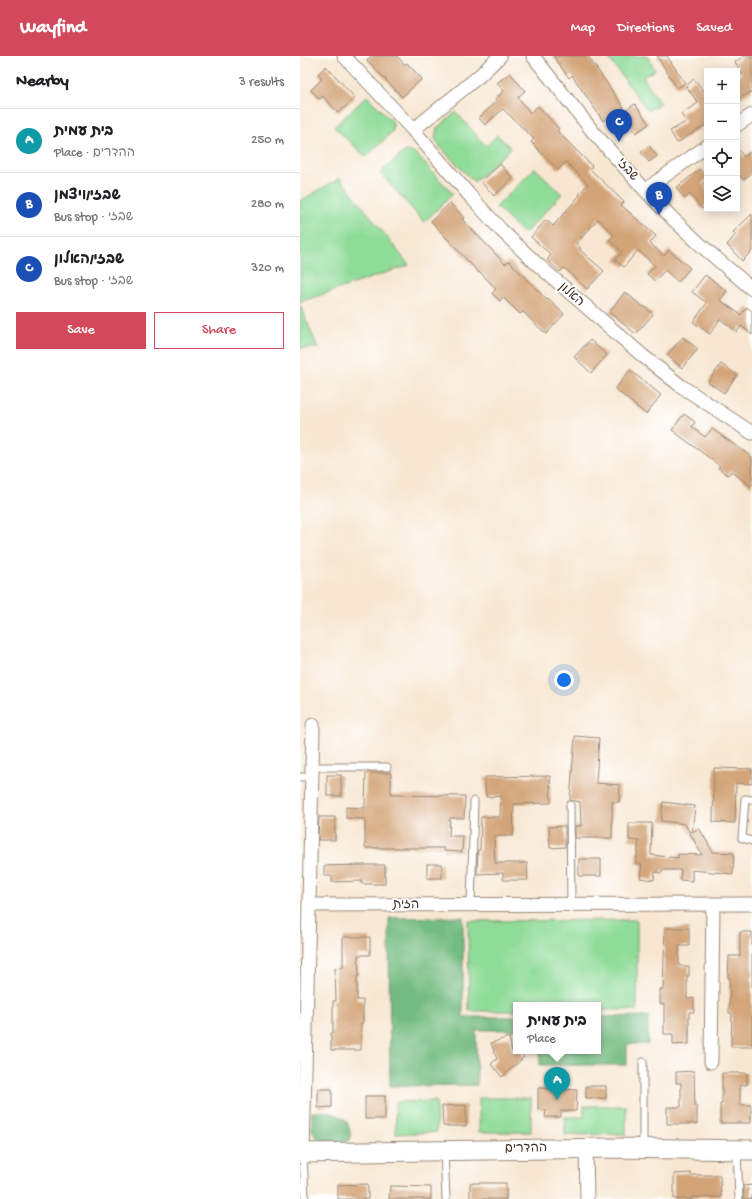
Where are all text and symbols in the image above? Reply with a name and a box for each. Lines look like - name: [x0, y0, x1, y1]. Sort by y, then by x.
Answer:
- text: Wayfind: [20, 17, 86, 40]
- text: Map: [571, 20, 595, 37]
- text: Directions: [617, 20, 674, 37]
- text: Saved: [696, 20, 732, 37]
- map controls: [704, 68, 740, 212]
- button: +: [704, 68, 740, 104]
- text: Nearby: [16, 72, 69, 92]
- text: 3 results: [239, 75, 284, 90]
- button: −: [704, 104, 740, 140]
- pin: C: [606, 109, 632, 142]
- text: בית עמית: [54, 123, 114, 141]
- text: A: [25, 133, 33, 148]
- text: 250 m: [251, 133, 284, 148]
- button: locate: [704, 140, 740, 176]
- text: Place · ההדרים: [54, 146, 135, 161]
- street label: שבזי: [613, 156, 641, 185]
- button: layers: [704, 176, 740, 212]
- pin: B: [646, 182, 672, 215]
- text: שבזי/ויצמן: [54, 187, 121, 205]
- text: B: [26, 197, 32, 212]
- text: 280 m: [251, 197, 284, 212]
- text: Bus stop · שבזי: [54, 210, 133, 225]
- text: שבזי/האלון: [54, 251, 124, 269]
- text: C: [25, 261, 33, 276]
- text: 320 m: [251, 261, 284, 276]
- text: Bus stop · שבזי: [54, 274, 133, 289]
- street label: האלון: [555, 279, 588, 310]
- button: Save: [16, 312, 146, 349]
- button: Share: [154, 312, 284, 349]
- your location: [554, 670, 574, 690]
- street label: הזית: [392, 898, 419, 913]
- popup: [513, 1002, 601, 1054]
- text: בית עמית: [527, 1013, 587, 1031]
- text: Place: [527, 1032, 556, 1047]
- pin: A: [544, 1067, 570, 1100]
- street label: ההדרים: [505, 1141, 547, 1157]

